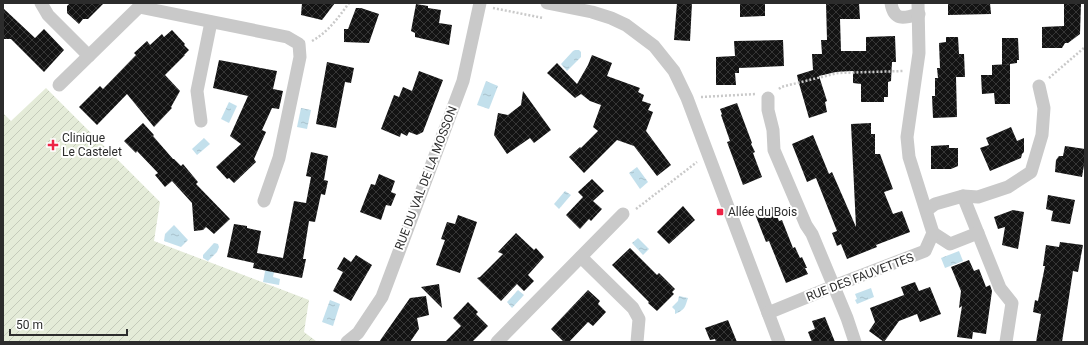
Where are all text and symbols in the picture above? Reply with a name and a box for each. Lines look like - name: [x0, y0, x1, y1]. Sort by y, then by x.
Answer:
- street label: RUE DU VAL DE LA MOSSON: [392, 104, 460, 252]
- place label: Clinique Le Castelet: [62, 131, 122, 159]
- marker: Clinique Le Castelet: [47, 139, 59, 151]
- place label: Allée du Bois: [728, 205, 797, 219]
- marker: Allée du Bois: [715, 207, 725, 217]
- street label: RUE DES FAUVETTES: [804, 250, 916, 304]
- scale bar: [10, 311, 127, 337]
- text: 50 m: [16, 318, 43, 332]

